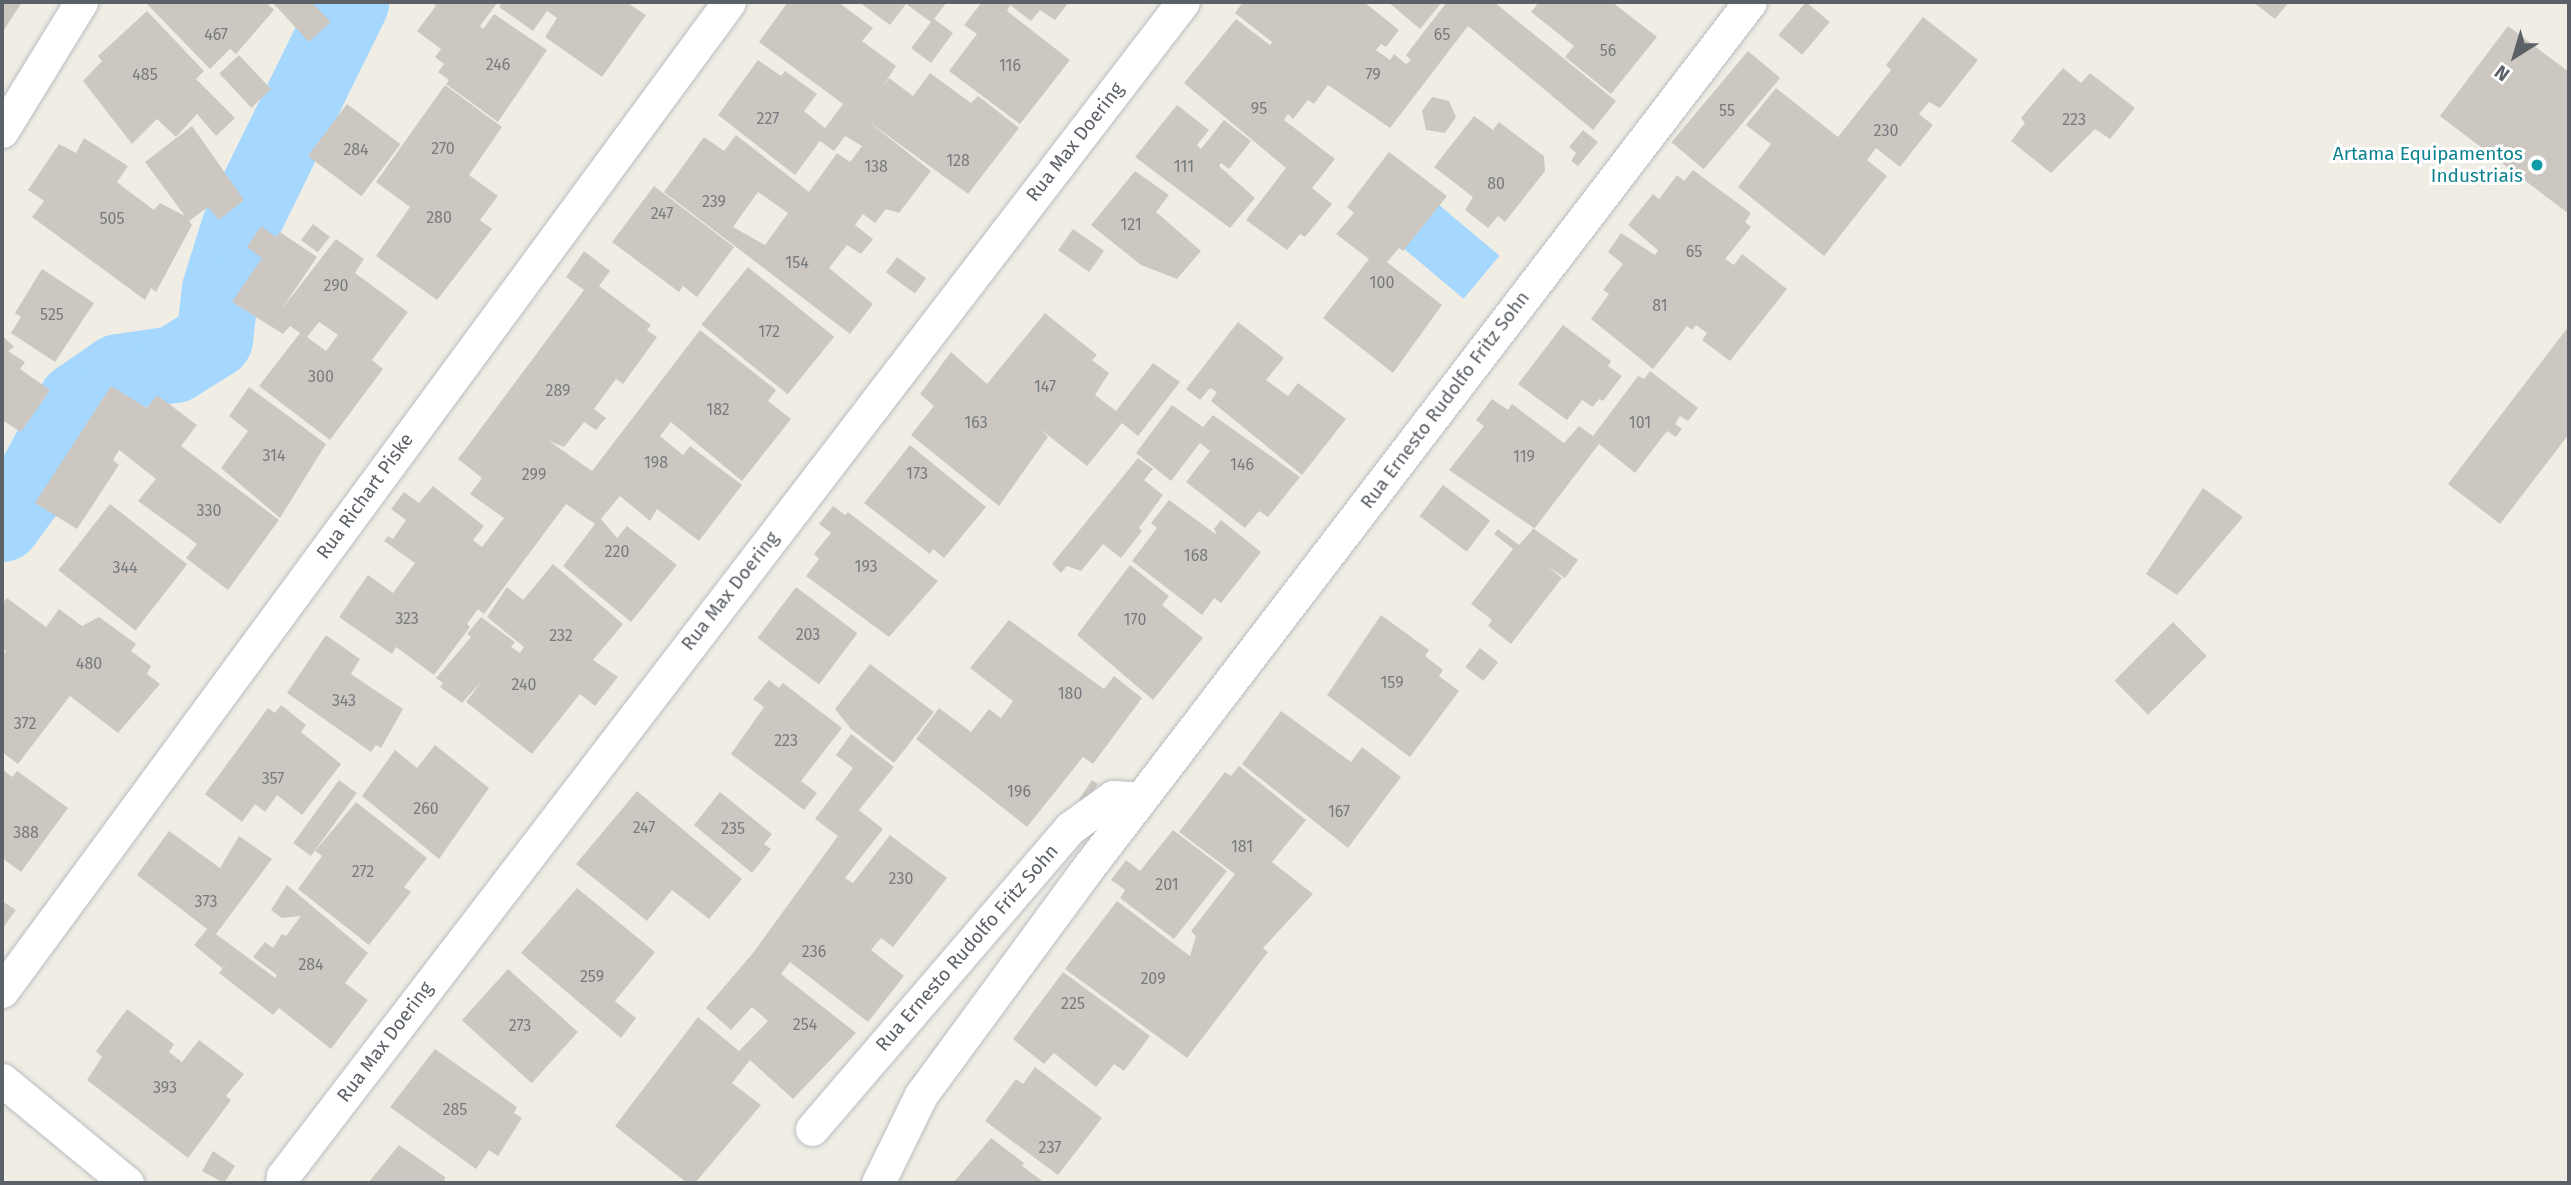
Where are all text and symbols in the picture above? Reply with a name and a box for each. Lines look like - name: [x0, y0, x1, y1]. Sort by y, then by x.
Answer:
- north arrow: [2480, 21, 2550, 91]
- house number: 467: [204, 25, 228, 45]
- house number: 65: [1434, 25, 1450, 45]
- house number: 56: [1600, 41, 1616, 61]
- house number: 246: [486, 55, 510, 75]
- house number: 116: [999, 56, 1021, 76]
- text: N: [2490, 60, 2514, 86]
- house number: 485: [132, 65, 158, 85]
- house number: 79: [1365, 65, 1381, 85]
- street label: Rua Max Doering: [1021, 78, 1129, 206]
- house number: 95: [1251, 99, 1267, 119]
- house number: 55: [1719, 101, 1735, 121]
- house number: 227: [757, 109, 779, 129]
- house number: 223: [2062, 110, 2086, 130]
- house number: 230: [1874, 121, 1898, 141]
- house number: 270: [431, 139, 455, 159]
- house number: 284: [343, 140, 369, 160]
- place label: Artama Equipamentos Industriais: [2333, 143, 2523, 187]
- house number: 128: [946, 151, 970, 171]
- house number: 138: [864, 157, 888, 177]
- house number: 111: [1174, 157, 1194, 177]
- marker: Artama Equipamentos Industriais: [2529, 157, 2545, 173]
- house number: 80: [1487, 174, 1505, 194]
- house number: 239: [702, 192, 726, 212]
- house number: 247: [651, 204, 673, 224]
- house number: 280: [426, 208, 452, 228]
- house number: 505: [100, 209, 124, 229]
- house number: 121: [1120, 215, 1142, 235]
- house number: 65: [1686, 242, 1702, 262]
- house number: 154: [785, 253, 809, 273]
- house number: 100: [1370, 273, 1394, 293]
- house number: 290: [323, 276, 349, 296]
- street label: Rua Ernesto Rudolfo Fritz Sohn: [1356, 287, 1534, 513]
- house number: 81: [1652, 296, 1668, 316]
- house number: 525: [40, 305, 64, 325]
- house number: 172: [758, 322, 780, 342]
- house number: 300: [308, 367, 334, 387]
- house number: 147: [1034, 377, 1056, 397]
- house number: 289: [546, 381, 570, 401]
- house number: 182: [706, 400, 730, 420]
- house number: 163: [964, 413, 988, 433]
- house number: 101: [1629, 413, 1651, 433]
- street label: Rua Richart Piske: [312, 429, 418, 563]
- house number: 314: [262, 446, 286, 466]
- house number: 119: [1513, 447, 1535, 467]
- house number: 198: [644, 453, 668, 473]
- house number: 146: [1230, 455, 1254, 475]
- house number: 173: [906, 464, 928, 484]
- house number: 299: [522, 465, 546, 485]
- house number: 330: [197, 501, 221, 521]
- street label: Rua Max Doering: [676, 527, 784, 655]
- house number: 220: [605, 542, 629, 562]
- house number: 168: [1184, 546, 1208, 566]
- house number: 193: [855, 557, 877, 577]
- house number: 344: [113, 558, 137, 578]
- house number: 323: [395, 609, 419, 629]
- house number: 170: [1124, 610, 1146, 630]
- house number: 203: [796, 625, 820, 645]
- house number: 232: [549, 626, 573, 646]
- house number: 480: [76, 654, 102, 674]
- house number: 159: [1380, 673, 1404, 693]
- house number: 240: [512, 675, 536, 695]
- house number: 180: [1058, 684, 1082, 704]
- house number: 343: [332, 691, 356, 711]
- house number: 372: [14, 714, 36, 734]
- house number: 223: [774, 731, 798, 751]
- house number: 357: [262, 769, 284, 789]
- house number: 196: [1007, 782, 1031, 802]
- house number: 260: [413, 799, 439, 819]
- house number: 167: [1328, 802, 1350, 822]
- house number: 247: [633, 818, 655, 838]
- house number: 235: [721, 819, 745, 839]
- house number: 388: [13, 823, 39, 843]
- house number: 181: [1231, 837, 1253, 857]
- street label: Rua Ernesto Rudolfo Fritz Sohn: [871, 840, 1063, 1056]
- house number: 272: [352, 862, 374, 882]
- house number: 230: [889, 869, 913, 889]
- house number: 201: [1155, 875, 1179, 895]
- house number: 373: [195, 892, 217, 912]
- house number: 236: [802, 942, 826, 962]
- house number: 284: [298, 955, 324, 975]
- house number: 259: [580, 967, 604, 987]
- house number: 209: [1140, 969, 1166, 989]
- street label: Rua Max Doering: [332, 977, 438, 1107]
- house number: 225: [1061, 994, 1085, 1014]
- house number: 254: [793, 1015, 817, 1035]
- house number: 273: [509, 1016, 531, 1036]
- house number: 393: [153, 1078, 177, 1098]
- house number: 285: [443, 1100, 467, 1120]
- house number: 237: [1039, 1138, 1061, 1158]

